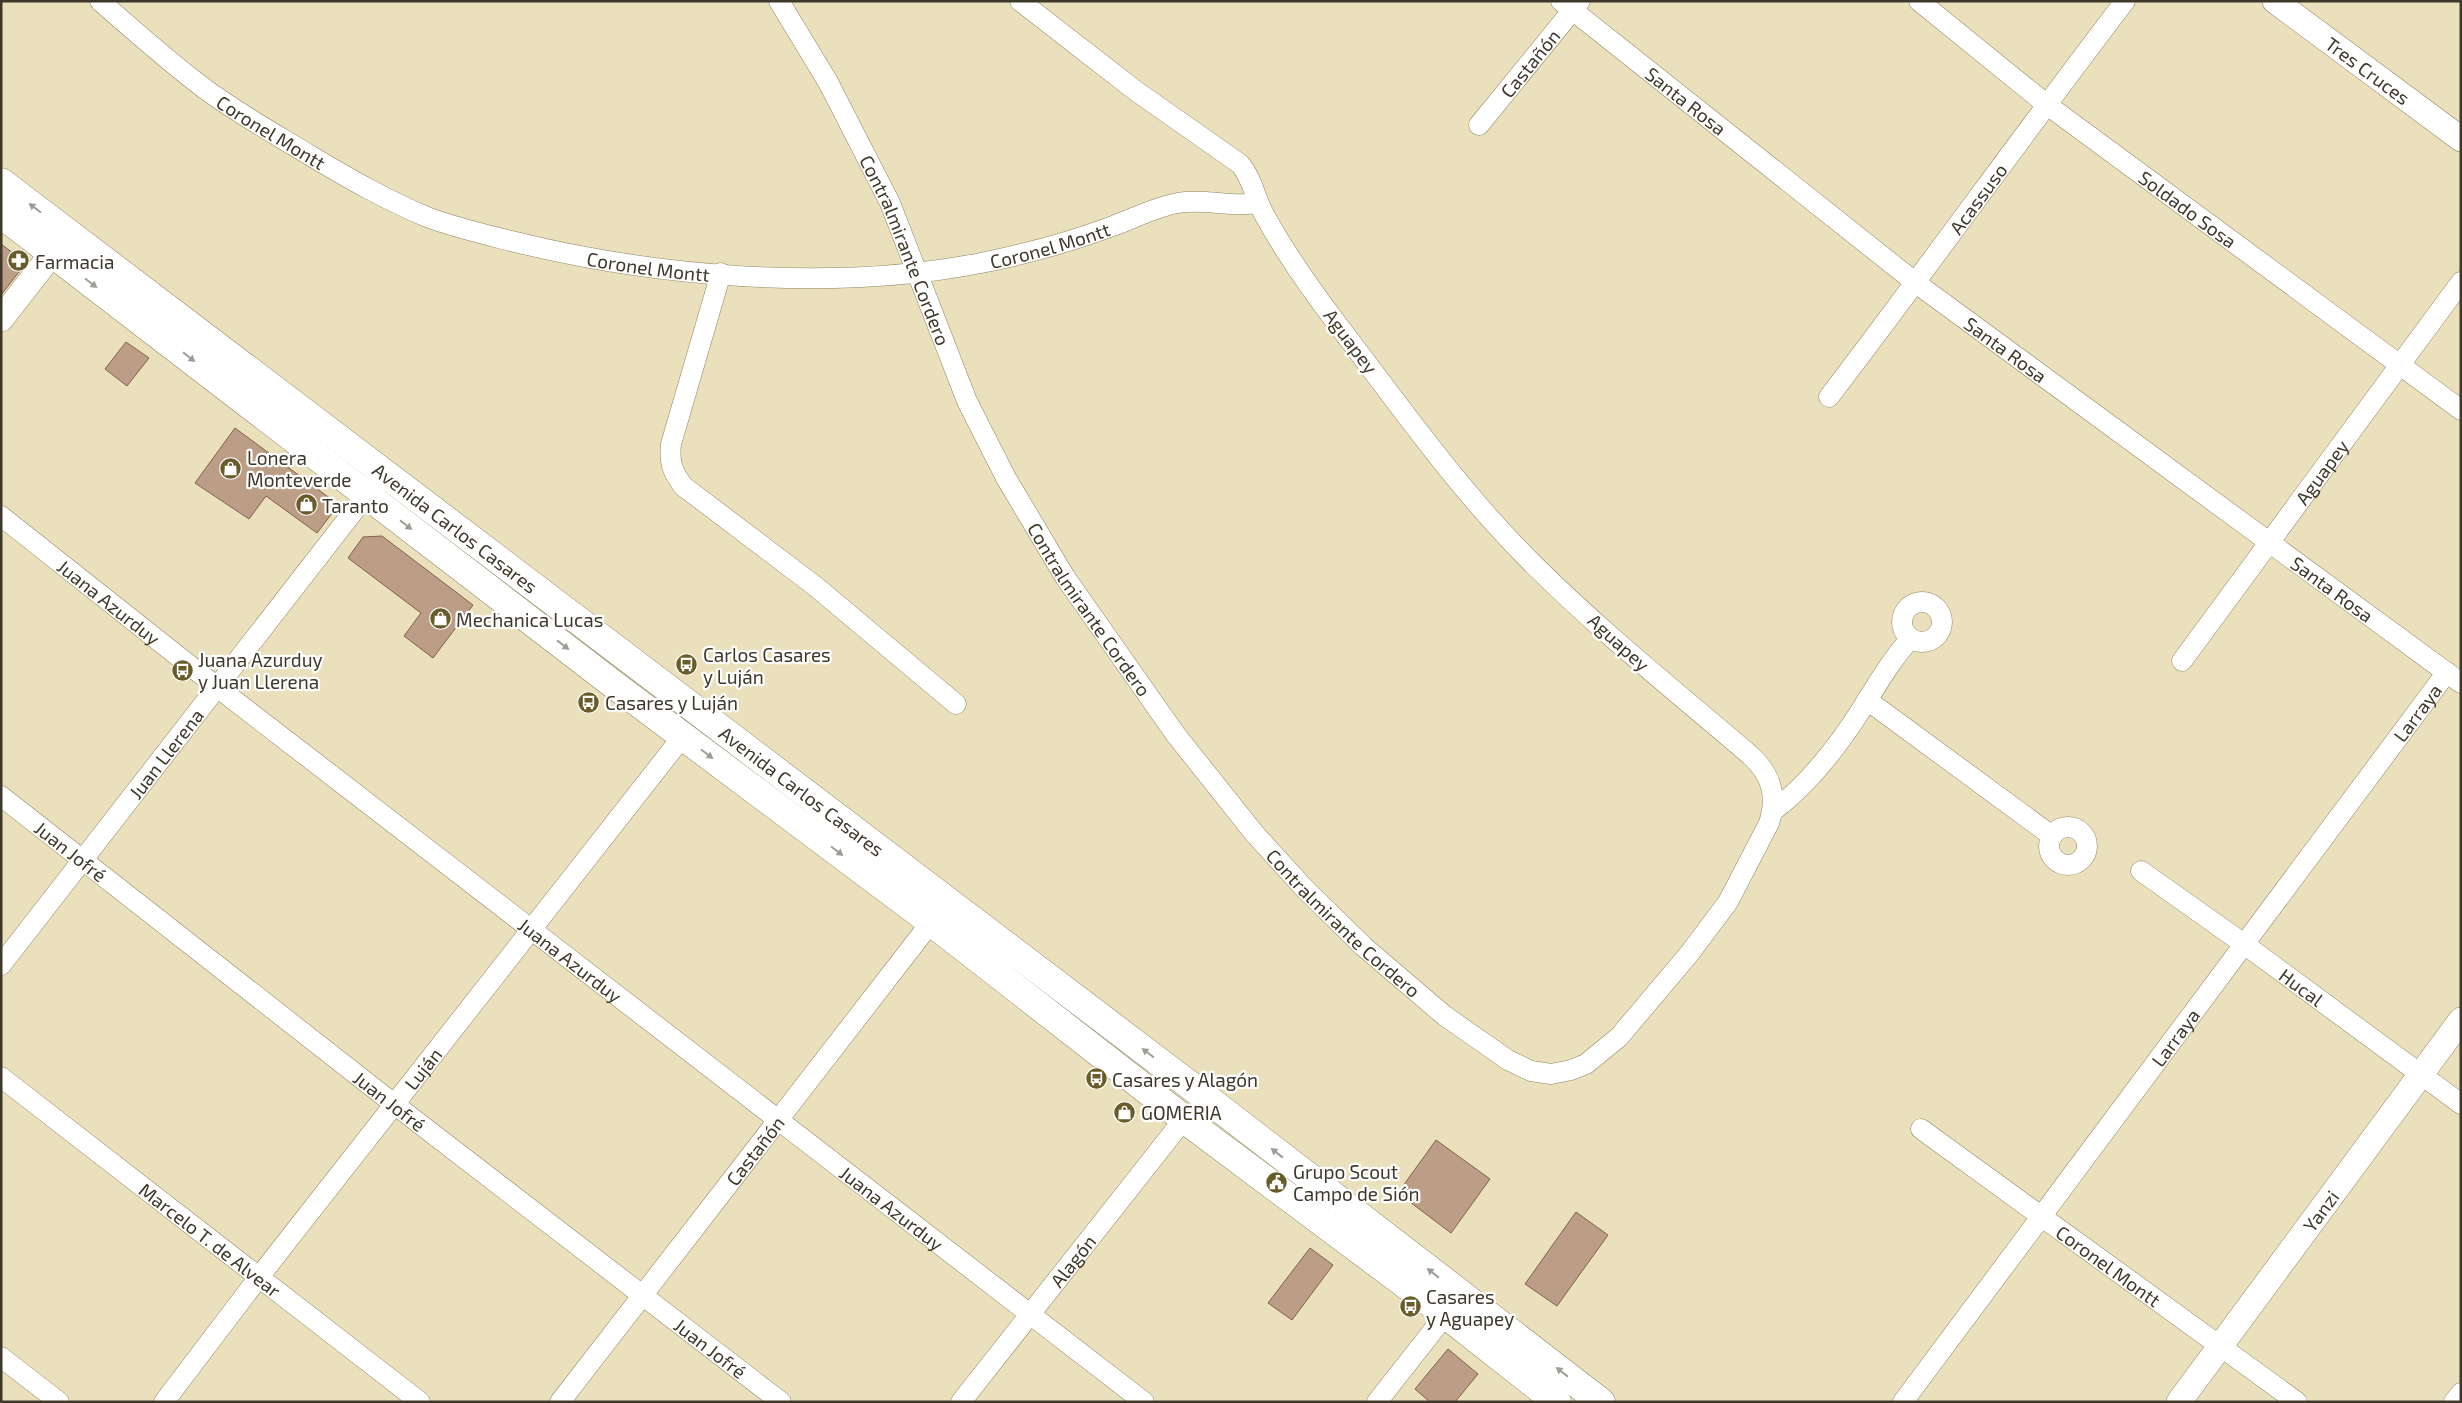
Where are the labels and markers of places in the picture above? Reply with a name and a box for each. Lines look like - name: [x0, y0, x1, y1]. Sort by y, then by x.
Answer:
- pharmacy icon: Farmacia: [7, 249, 31, 273]
- place label: Farmacia: [35, 250, 114, 273]
- place label: Lonera Monteverde: [247, 446, 352, 491]
- shop icon: Lonera Monteverde: [219, 456, 243, 480]
- shop icon: Taranto: [294, 493, 318, 517]
- place label: Taranto: [322, 494, 389, 517]
- shop icon: Mechanica Lucas: [428, 607, 452, 631]
- place label: Mechanica Lucas: [456, 608, 603, 631]
- place label: Carlos Casares y Luján: [703, 643, 831, 688]
- place label: Juana Azurduy y Juan Llerena: [198, 648, 323, 693]
- bus stop icon: Carlos Casares y Luján: [675, 653, 699, 677]
- bus stop icon: Juana Azurduy y Juan Llerena: [170, 658, 194, 682]
- bus stop icon: Casares y Luján: [577, 690, 601, 714]
- place label: Casares y Luján: [605, 691, 738, 714]
- bus stop icon: Casares y Alagón: [1084, 1067, 1108, 1091]
- place label: Casares y Alagón: [1112, 1068, 1258, 1091]
- shop icon: GOMERIA: [1113, 1100, 1137, 1124]
- place label: GOMERIA: [1141, 1101, 1222, 1124]
- place label: Grupo Scout Campo de Sión: [1293, 1160, 1419, 1205]
- public building icon: Grupo Scout Campo de Sión: [1265, 1170, 1289, 1194]
- place label: Casares y Aguapey: [1426, 1285, 1514, 1330]
- bus stop icon: Casares y Aguapey: [1398, 1295, 1422, 1319]

